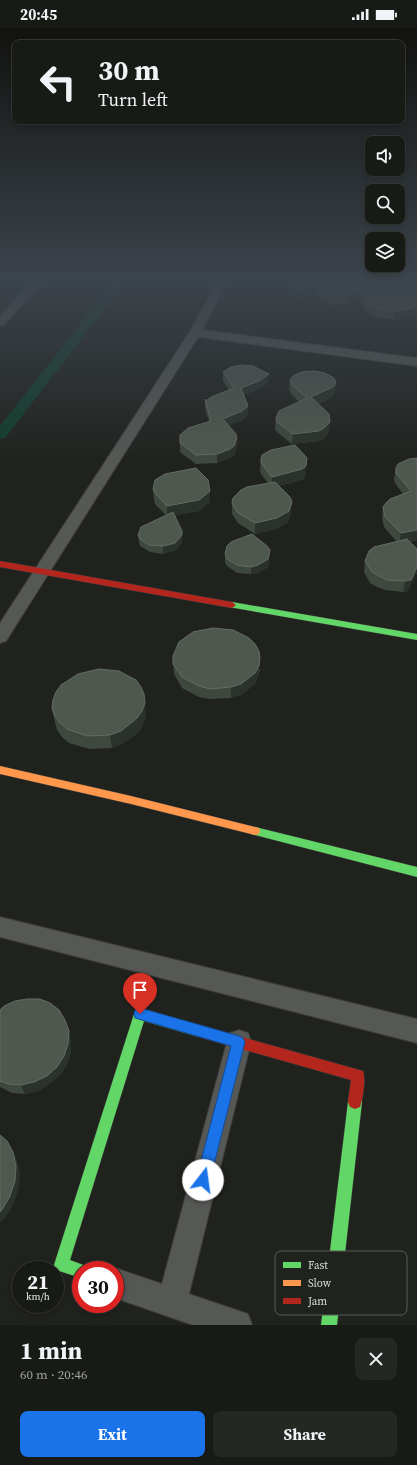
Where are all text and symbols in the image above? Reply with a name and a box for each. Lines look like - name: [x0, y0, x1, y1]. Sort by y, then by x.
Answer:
- text: 20:45: [20, 4, 57, 25]
- text: 30 m: [98, 51, 160, 89]
- icon: left: [32, 56, 84, 108]
- text: Turn left: [98, 87, 168, 112]
- map controls: [365, 136, 405, 272]
- button: sound: [365, 136, 405, 176]
- button: search: [365, 184, 405, 224]
- button: layers: [365, 232, 405, 272]
- pin: [123, 973, 157, 1014]
- icon: arrive: [129, 979, 151, 1001]
- position arrow: [182, 1159, 224, 1201]
- legend: [275, 1251, 407, 1315]
- text: Fast: [308, 1258, 328, 1273]
- speed limit sign: 30: [72, 1261, 124, 1313]
- text: 21: [27, 1268, 49, 1296]
- text: Slow: [308, 1276, 332, 1291]
- text: km/h: [26, 1290, 50, 1303]
- text: Jam: [307, 1294, 327, 1309]
- text: 1 min: [20, 1334, 82, 1367]
- button: close: [355, 1338, 397, 1380]
- text: 60 m · 20:46: [20, 1366, 88, 1383]
- button: Exit: [20, 1411, 205, 1457]
- button: Share: [213, 1411, 397, 1457]

